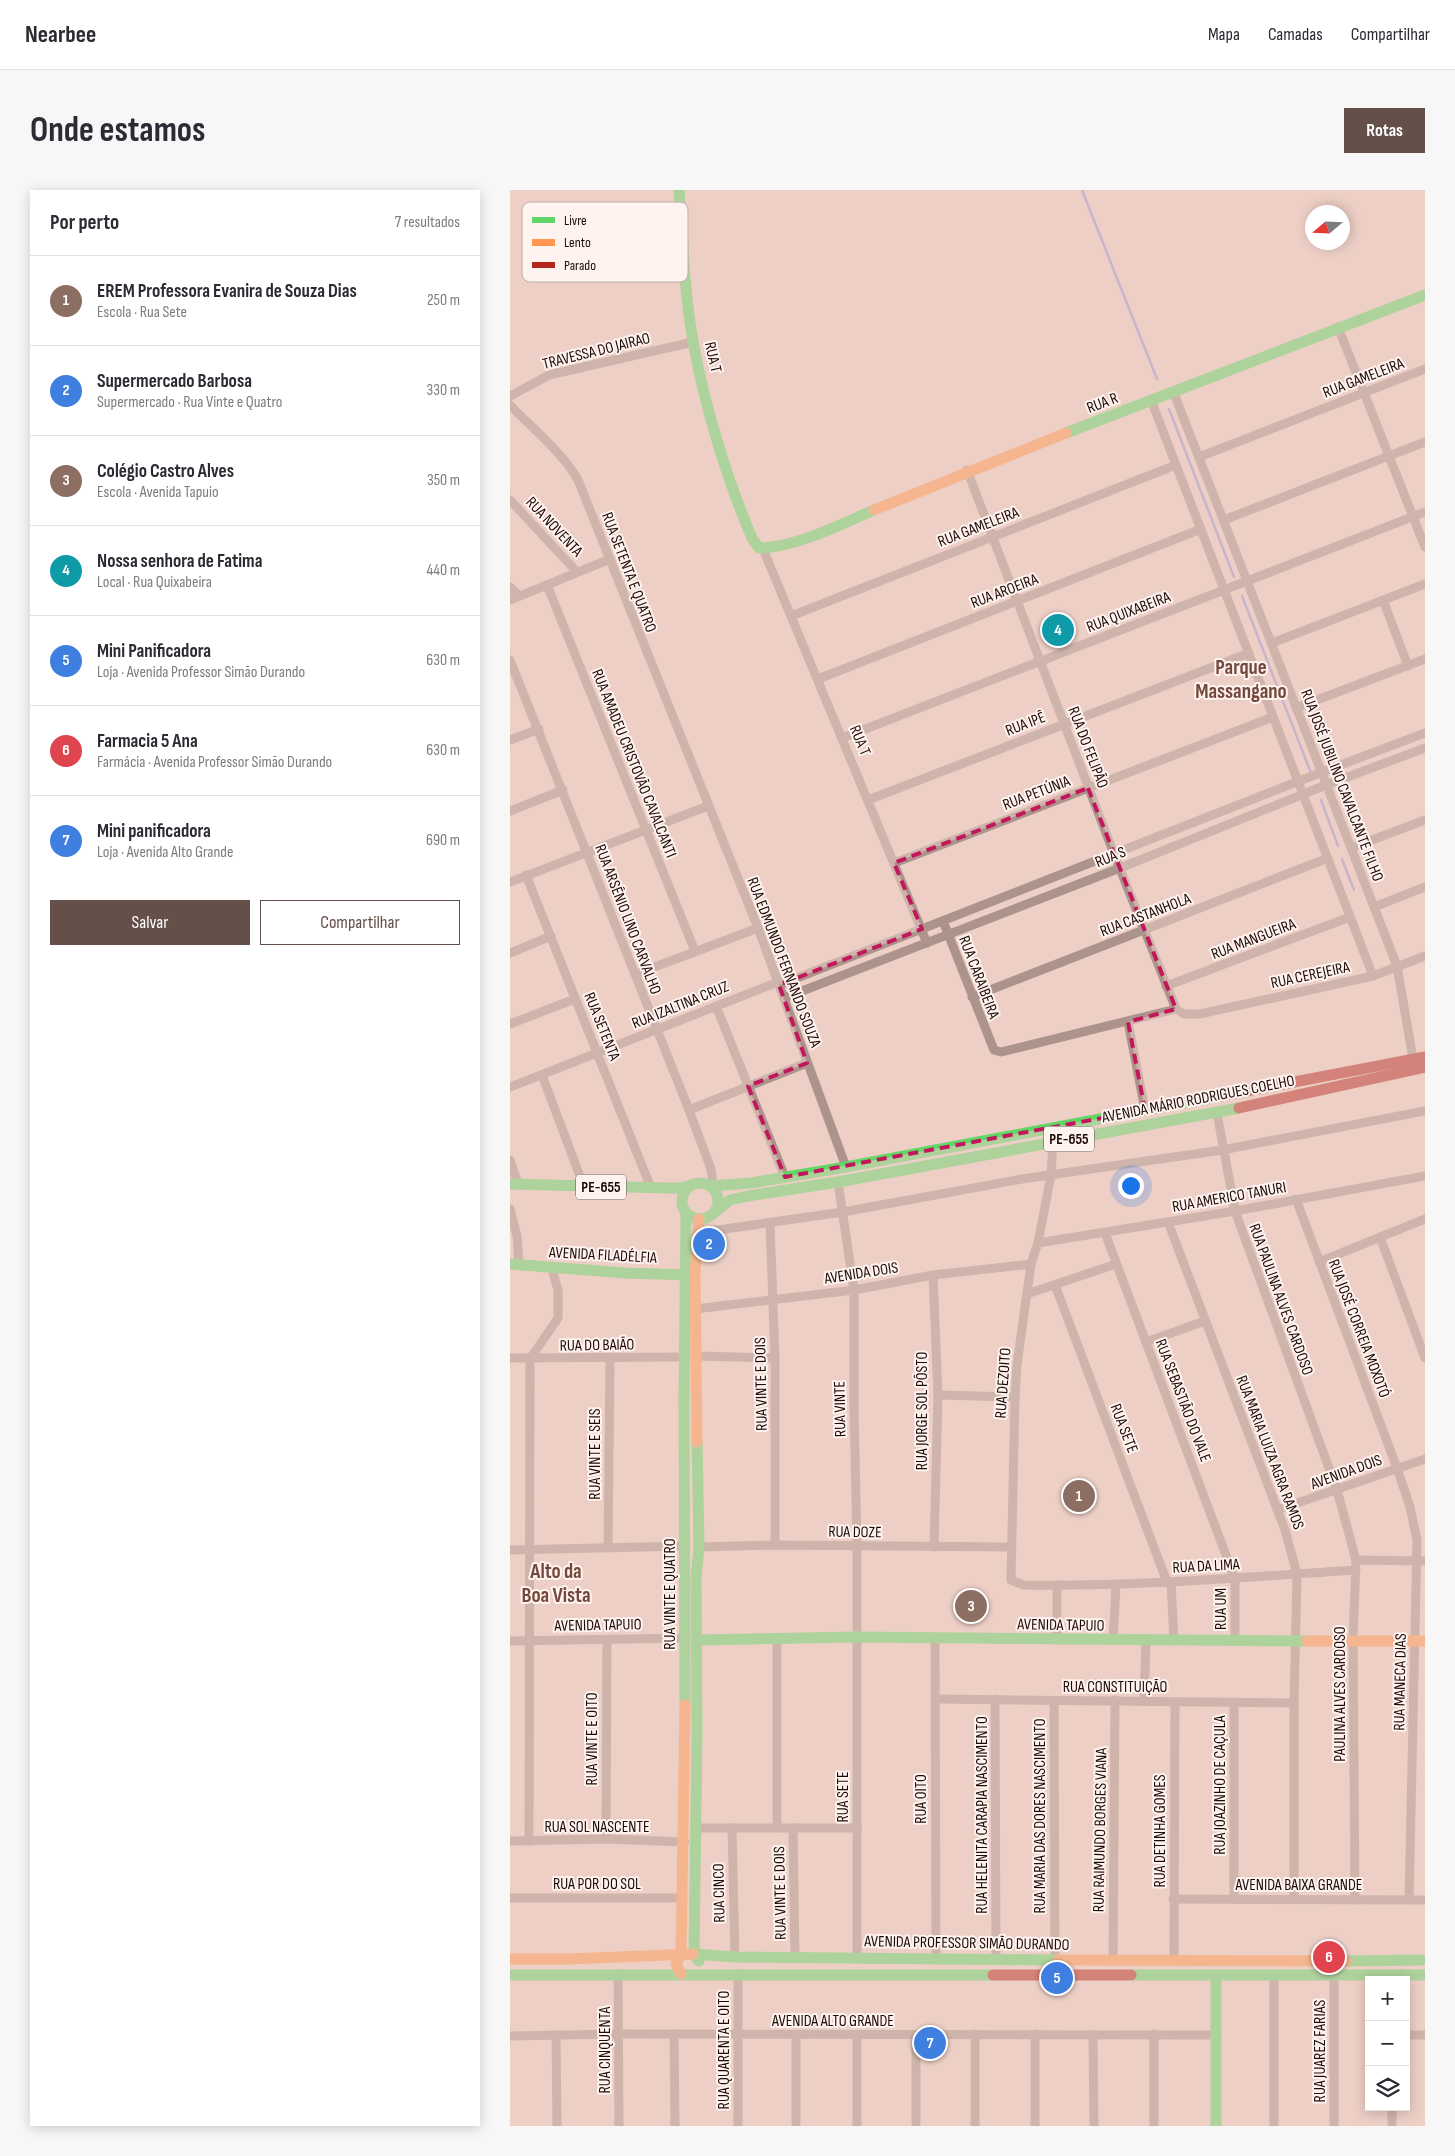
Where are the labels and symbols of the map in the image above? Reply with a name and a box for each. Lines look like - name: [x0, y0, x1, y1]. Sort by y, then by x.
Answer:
- legend: [522, 202, 688, 282]
- north arrow: [1305, 205, 1350, 250]
- text: Livre: [564, 212, 587, 229]
- text: Lento: [564, 234, 591, 251]
- text: Parado: [564, 257, 596, 274]
- street label: TRAVESSA DO JAIRAO: [541, 329, 652, 374]
- street label: RUA T: [700, 340, 725, 375]
- street label: RUA GAMELEIRA: [1320, 354, 1407, 403]
- street label: RUA R: [1084, 389, 1121, 418]
- street label: RUA NOVENTA: [521, 493, 587, 561]
- street label: RUA GAMELEIRA: [935, 503, 1022, 552]
- street label: RUA SETENTA E QUATRO: [597, 510, 660, 635]
- street label: RUA AROEIRA: [968, 570, 1041, 613]
- street label: RUA QUIXABEIRA: [1084, 588, 1173, 637]
- pin: 4: [1042, 611, 1074, 649]
- district label: Parque Massangano: [1195, 655, 1287, 704]
- street label: RUA AMADEU CRISTOVÃO CAVALCANTI: [587, 667, 680, 861]
- street label: RUA JOSÉ JUBILINO CAVALCANTE FILHO: [1296, 687, 1387, 884]
- street label: RUA DO FELIPÃO: [1063, 704, 1112, 791]
- street label: RUA IPÊ: [1003, 708, 1048, 741]
- street label: RUA T: [845, 723, 875, 759]
- street label: RUA PETÚNIA: [1000, 772, 1073, 815]
- street label: RUA ARSÊNIO LINO CARVALHO: [590, 842, 665, 997]
- street label: RUA S: [1092, 843, 1129, 872]
- street label: RUA EDMUNDO FERNANDO SOUZA: [742, 875, 825, 1050]
- street label: RUA CASTANHOLA: [1097, 889, 1194, 941]
- street label: RUA MANGUEIRA: [1209, 915, 1299, 964]
- street label: RUA CARAIBEIRA: [954, 933, 1003, 1022]
- street label: RUA CEREJEIRA: [1269, 958, 1352, 993]
- street label: RUA IZALTINA CRUZ: [629, 977, 732, 1033]
- street label: RUA SETENTA: [579, 990, 624, 1064]
- street label: AVENIDA MÁRIO RODRIGUES COELHO: [1099, 1071, 1296, 1128]
- road number: PE-655: [1044, 1126, 1094, 1152]
- your location: [1118, 1173, 1144, 1199]
- road number: PE-655: [576, 1174, 626, 1200]
- street label: RUA AMERICO TANURI: [1171, 1178, 1288, 1217]
- street label: RUA PAULINA ALVES CARDOSO: [1244, 1221, 1317, 1378]
- pin: 2: [693, 1225, 725, 1263]
- street label: AVENIDA FILADÉLFIA: [548, 1243, 657, 1268]
- street label: RUA JOSÉ CORREIA MOXOTÓ: [1323, 1257, 1394, 1400]
- street label: AVENIDA DOIS: [822, 1258, 900, 1289]
- street label: RUA DO BAIÃO: [560, 1335, 635, 1356]
- street label: RUA VINTE E DOIS: [751, 1337, 772, 1431]
- street label: RUA SEBASTIÃO DO VALE: [1150, 1337, 1215, 1465]
- street label: RUA DEZOITO: [992, 1347, 1015, 1419]
- street label: RUA JORGE SOL PÔSTO: [913, 1352, 932, 1470]
- street label: RUA MARIA LUIZA AGRA RAMOS: [1231, 1373, 1308, 1532]
- street label: RUA VINTE: [831, 1381, 850, 1437]
- street label: RUA SETE: [1106, 1401, 1142, 1456]
- street label: RUA VINTE E SEIS: [586, 1408, 605, 1500]
- street label: AVENIDA DOIS: [1307, 1451, 1385, 1494]
- pin: 1: [1063, 1477, 1095, 1515]
- street label: RUA DOZE: [828, 1523, 882, 1542]
- street label: RUA VINTE E QUATRO: [661, 1538, 680, 1650]
- street label: RUA DA LIMA: [1172, 1555, 1240, 1578]
- district label: Alto da Boa Vista: [521, 1559, 591, 1608]
- pin: 3: [955, 1587, 987, 1625]
- street label: RUA UM: [1212, 1588, 1231, 1630]
- street label: AVENIDA TAPUIO: [553, 1615, 642, 1636]
- street label: AVENIDA TAPUIO: [1016, 1615, 1105, 1636]
- street label: PAULINA ALVES CARDOSO: [1331, 1626, 1350, 1762]
- street label: RUA MANECA DIAS: [1390, 1633, 1411, 1731]
- street label: RUA CONSTITUIÇÃO: [1063, 1678, 1167, 1697]
- street label: RUA VINTE E OITO: [583, 1692, 602, 1786]
- street label: RUA JOAZINHO DE CAÇULA: [1211, 1715, 1230, 1855]
- street label: RUA HELENITA CARAPIA NASCIMENTO: [973, 1716, 992, 1914]
- street label: RUA MARIA DAS DORES NASCIMENTO: [1031, 1718, 1050, 1914]
- street label: RUA RAIMUNDO BORGES VIANA: [1090, 1748, 1111, 1912]
- street label: RUA SETE: [834, 1771, 853, 1823]
- street label: RUA OITO: [912, 1774, 931, 1824]
- street label: RUA DETINHA GOMES: [1151, 1774, 1170, 1888]
- street label: RUA SOL NASCENTE: [544, 1818, 650, 1837]
- street label: RUA VINTE E DOIS: [770, 1846, 791, 1940]
- street label: RUA CINCO: [709, 1863, 730, 1923]
- street label: RUA POR DO SOL: [553, 1875, 641, 1894]
- street label: AVENIDA BAIXA GRANDE: [1235, 1876, 1362, 1895]
- street label: AVENIDA PROFESSOR SIMÃO DURANDO: [863, 1932, 1070, 1955]
- pin: 6: [1313, 1938, 1345, 1976]
- pin: 5: [1041, 1959, 1073, 1997]
- street label: RUA QUARENTA E OITO: [715, 1991, 734, 2109]
- street label: RUA JUAREZ FARIAS: [1311, 1999, 1330, 2102]
- street label: RUA CINQUENTA: [596, 2006, 615, 2093]
- street label: AVENIDA ALTO GRANDE: [771, 2012, 894, 2031]
- pin: 7: [914, 2024, 946, 2062]

